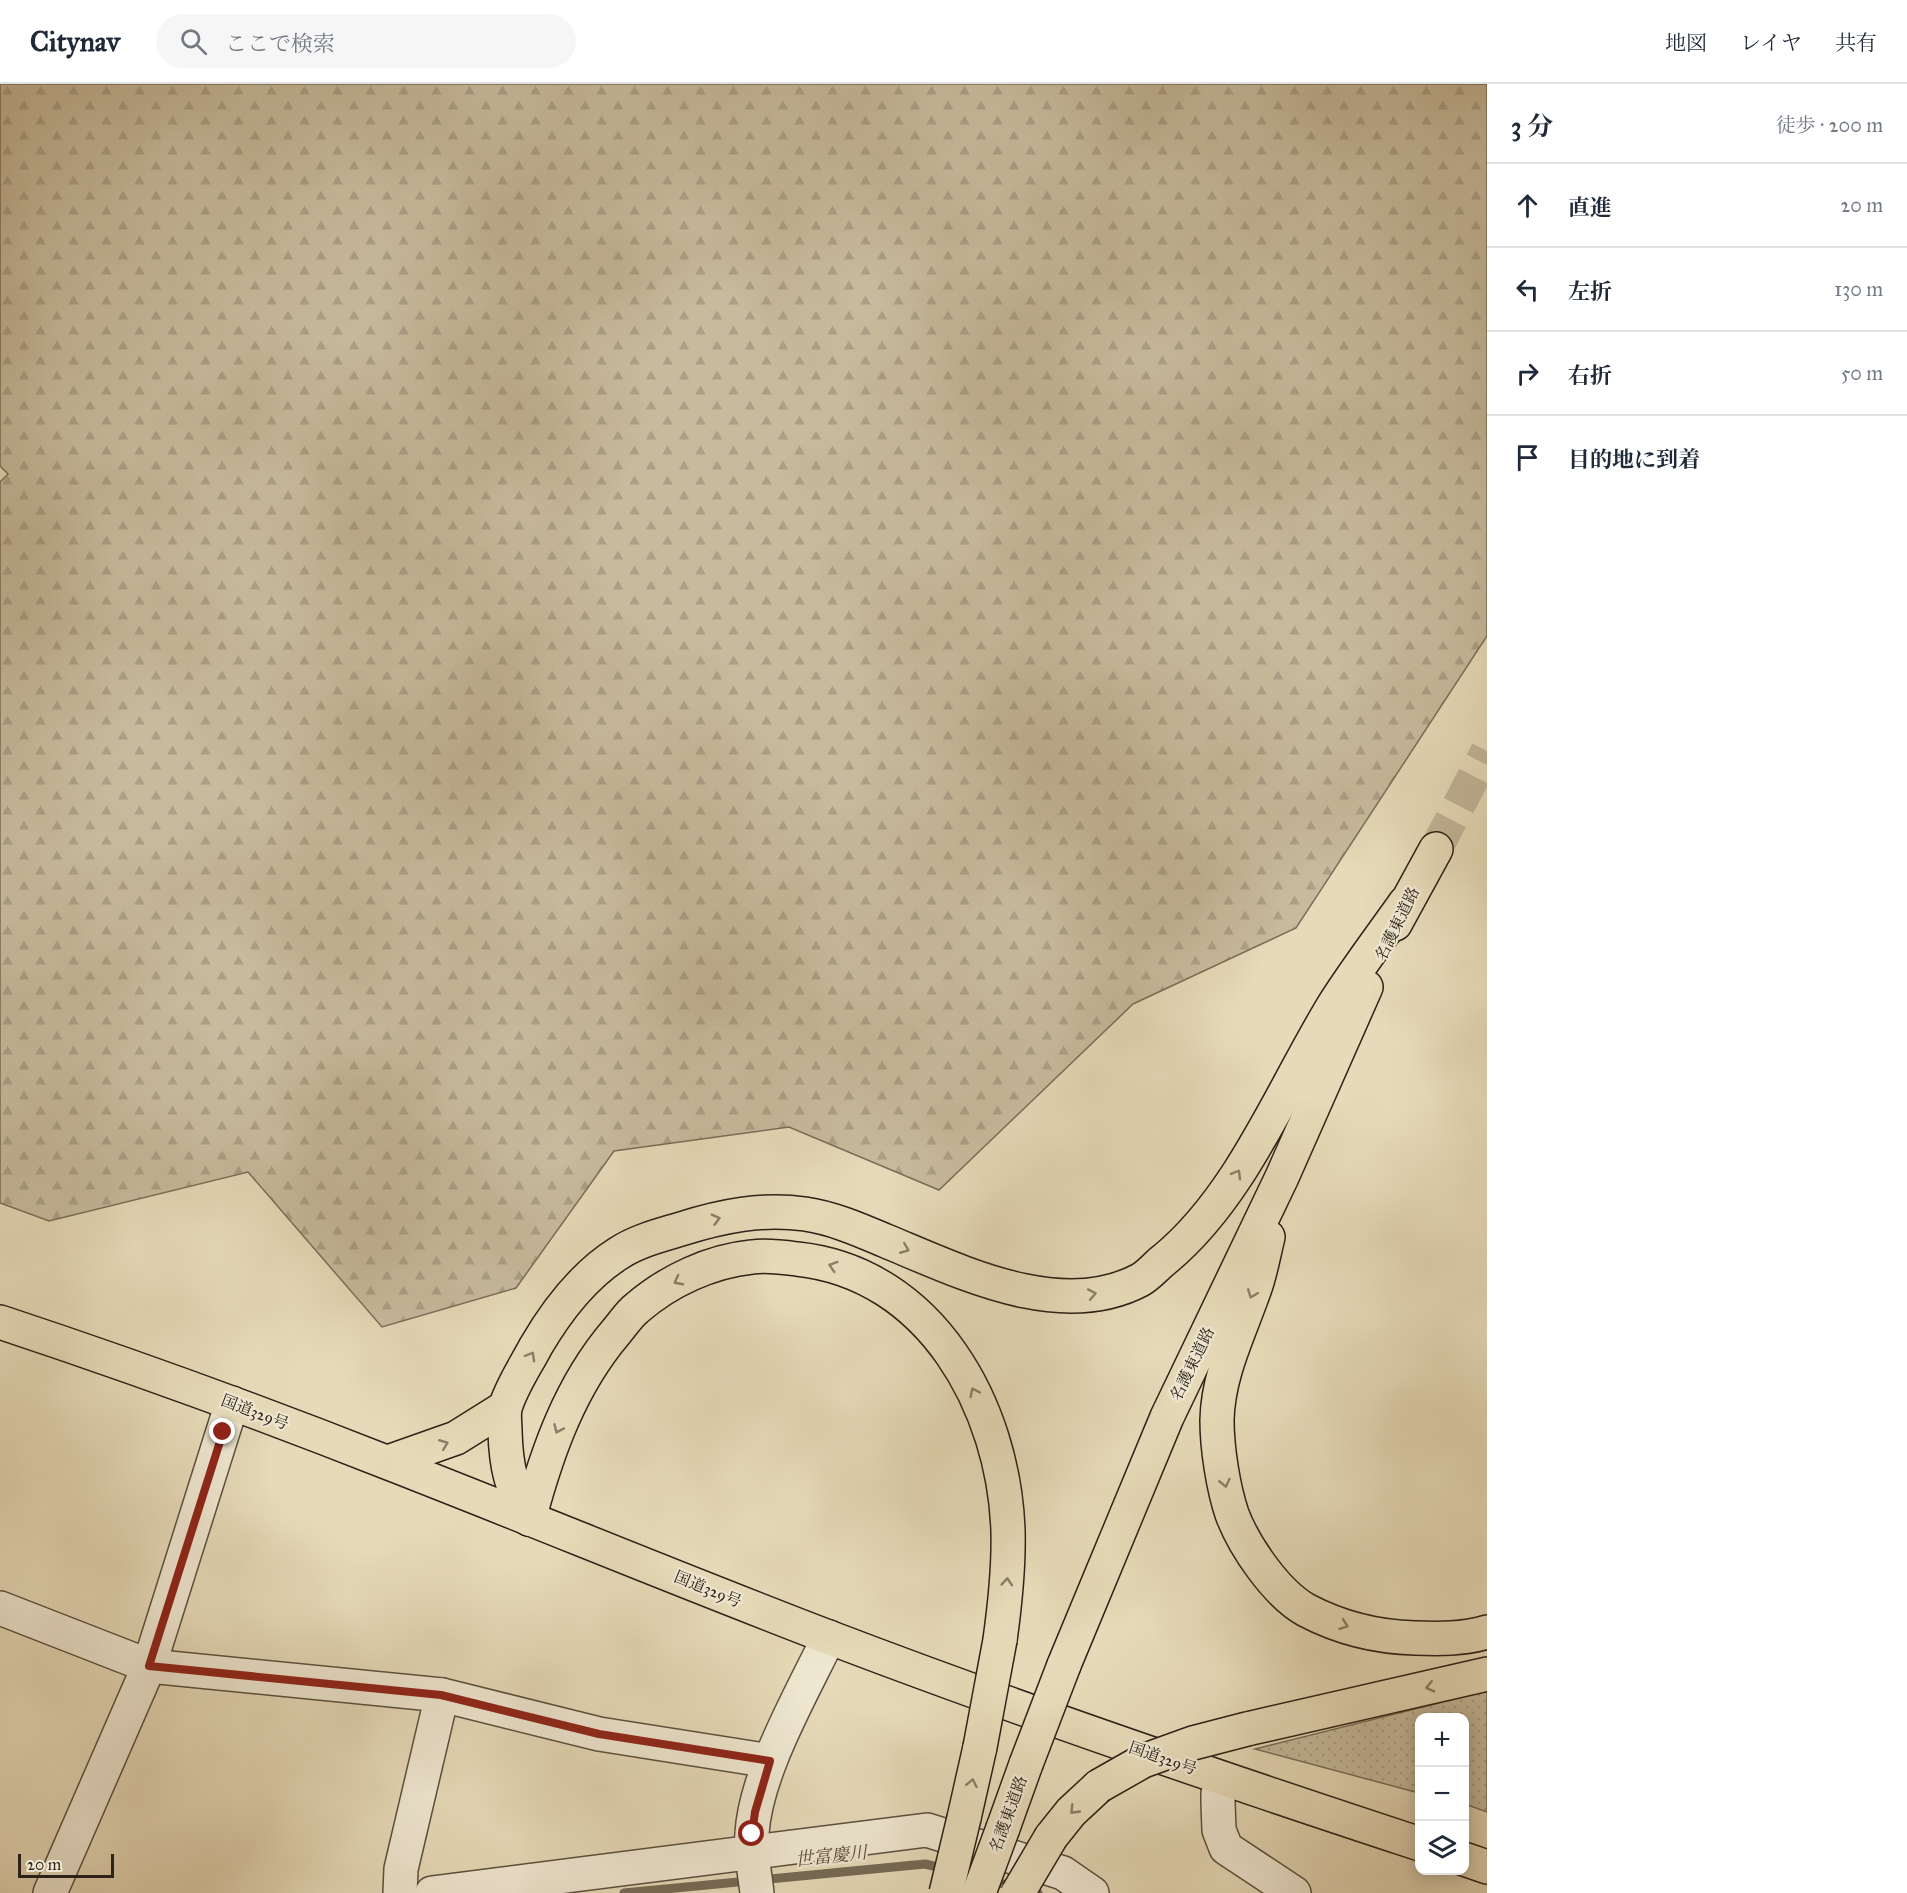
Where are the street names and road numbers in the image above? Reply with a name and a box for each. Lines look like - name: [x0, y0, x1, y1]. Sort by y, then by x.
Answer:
- street label: 名護東道路: [1371, 884, 1423, 964]
- street label: 名護東道路: [1166, 1324, 1218, 1404]
- street label: 国道329号: [219, 1390, 291, 1434]
- street label: 国道329号: [672, 1567, 744, 1611]
- street label: 国道329号: [1126, 1737, 1200, 1779]
- street label: 名護東道路: [985, 1773, 1031, 1855]

